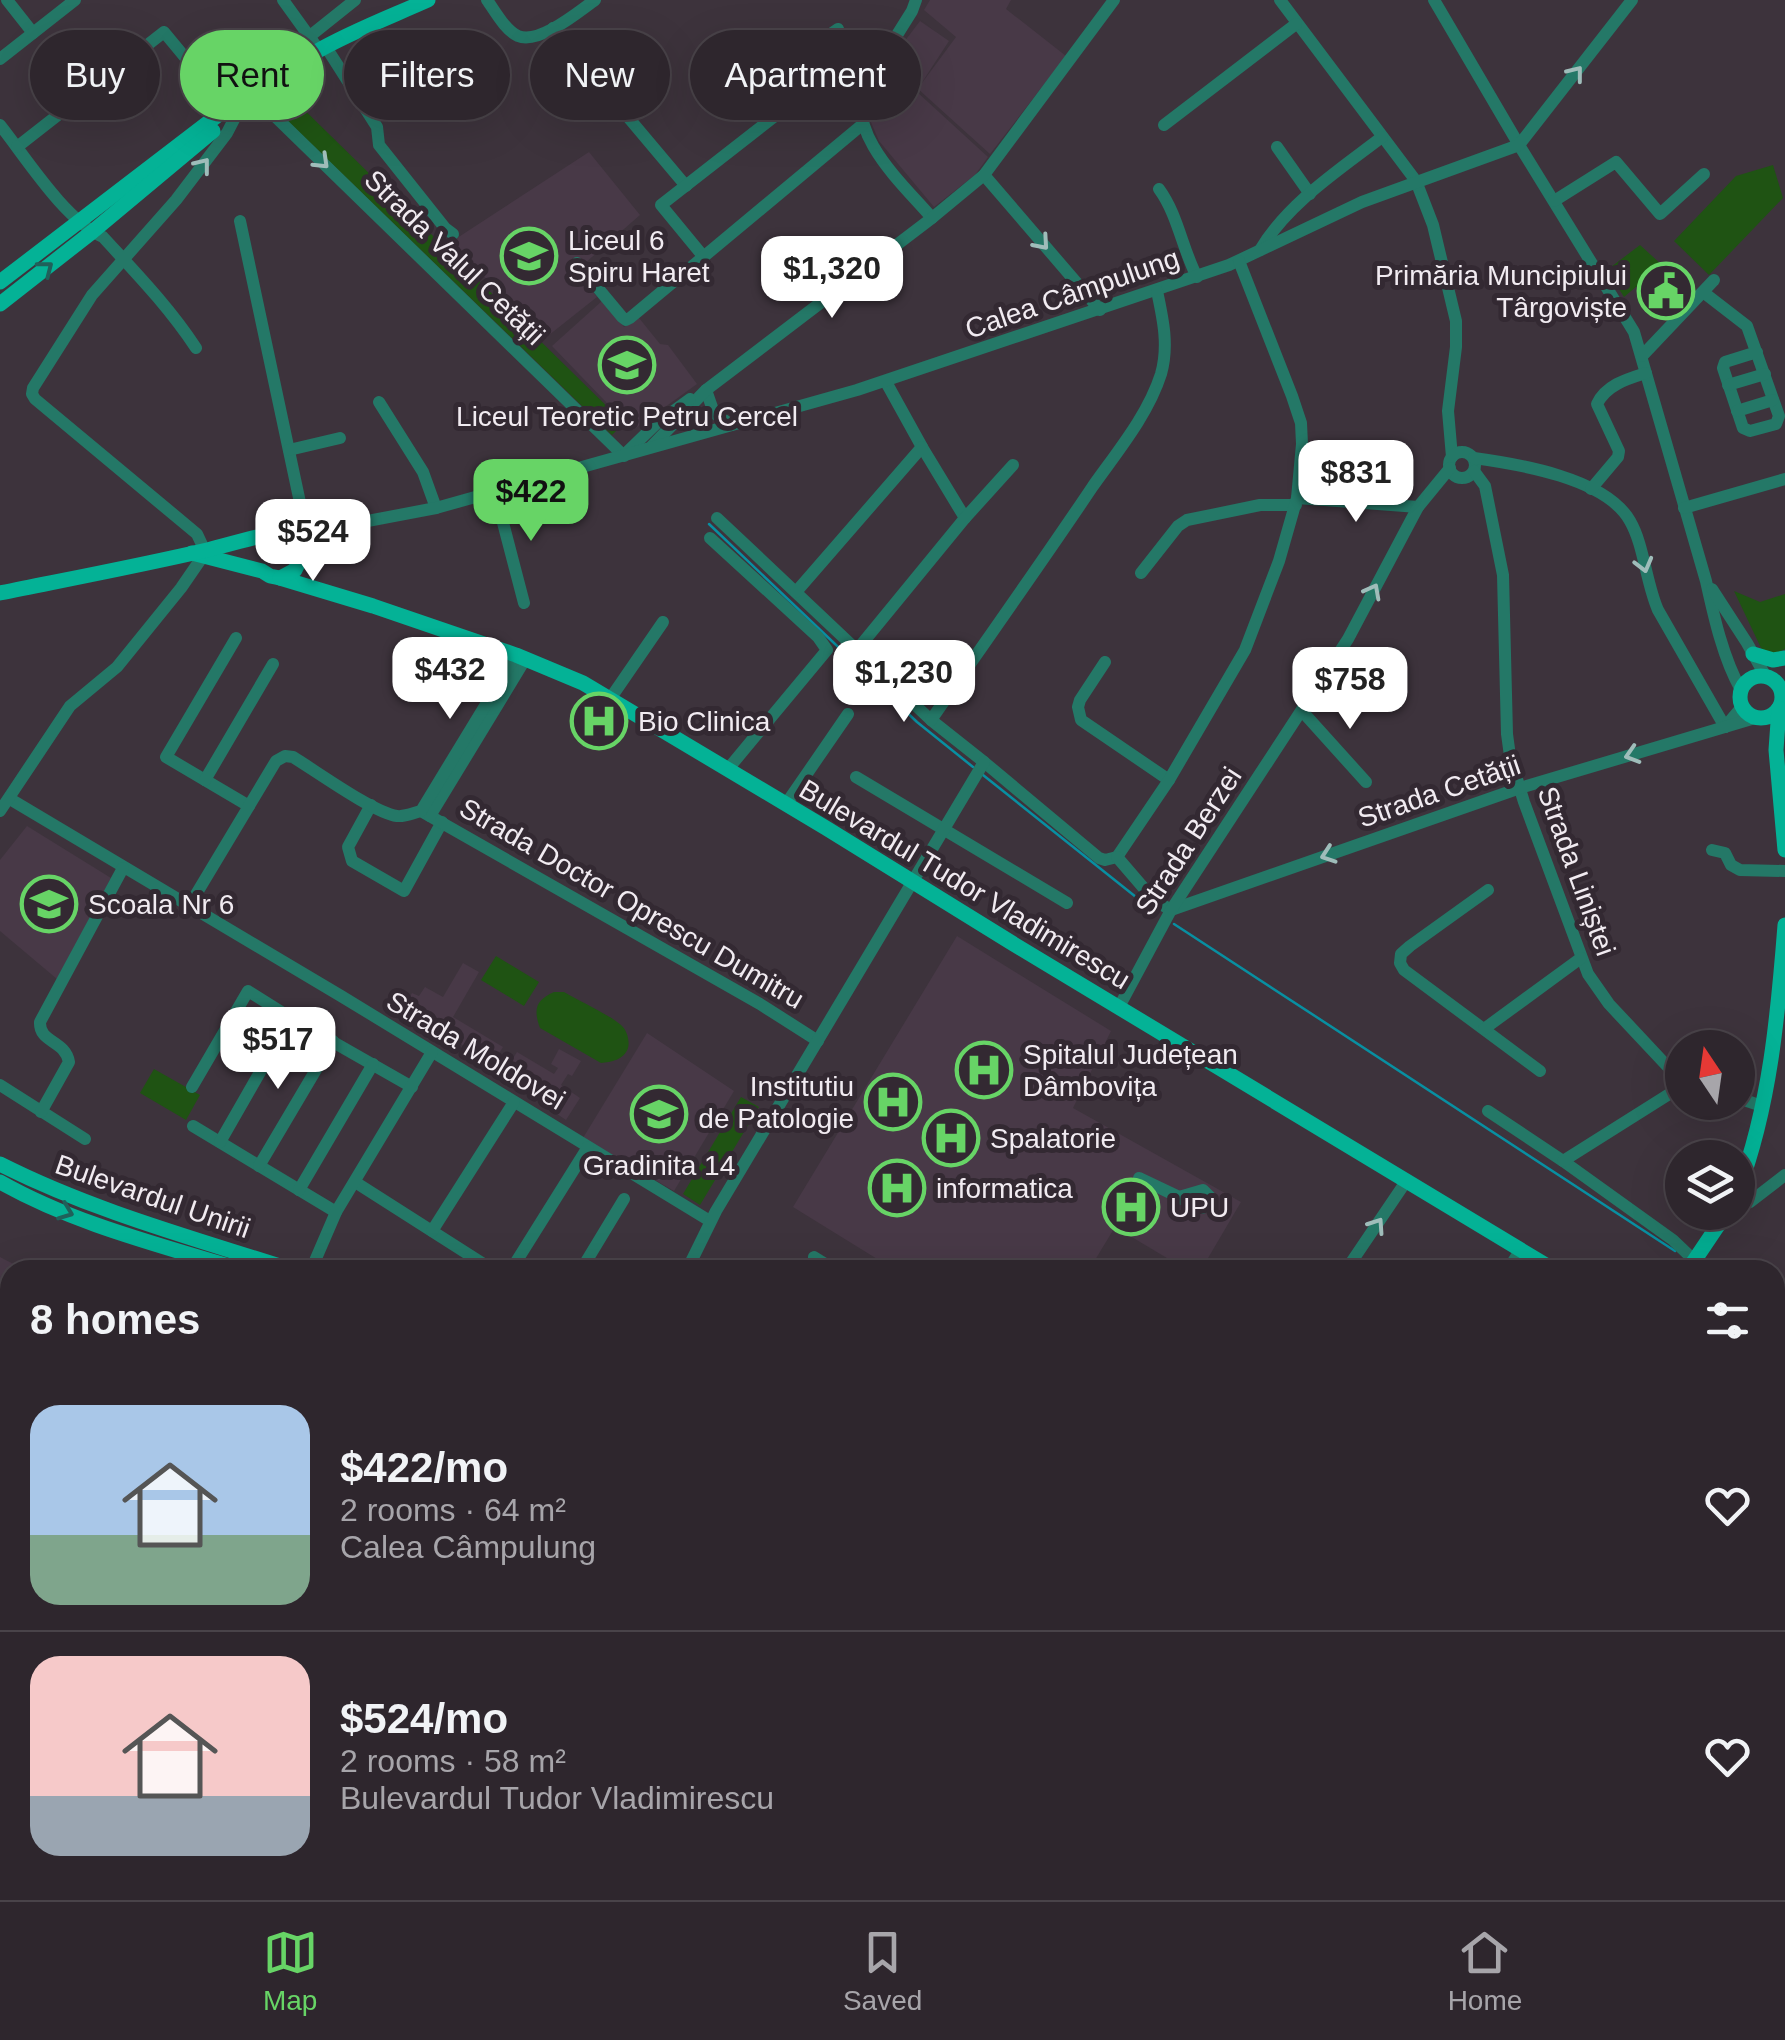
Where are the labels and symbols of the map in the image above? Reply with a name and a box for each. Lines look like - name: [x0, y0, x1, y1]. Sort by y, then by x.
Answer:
- one-way arrow: [1564, 66, 1581, 84]
- one-way arrow: [310, 150, 328, 168]
- one-way arrow: [192, 158, 209, 176]
- street label: Strada Valul Cetății: [358, 164, 551, 351]
- place label: Liceul 6 Spiru Haret: [568, 225, 710, 288]
- school or university icon: Liceul 6 Spiru Haret: [499, 226, 559, 286]
- one-way arrow: [1030, 231, 1048, 250]
- pin: $1,320: [751, 236, 913, 321]
- street label: Calea Câmpulung: [961, 242, 1183, 345]
- place label: Primăria Muncipiului Târgoviște: [1375, 260, 1627, 323]
- public building icon: Primăria Muncipiului Târgoviște: [1636, 261, 1696, 321]
- one-way arrow: [35, 262, 53, 279]
- school or university icon: Liceul Teoretic Petru Cercel: [597, 335, 657, 395]
- place label: Liceul Teoretic Petru Cercel: [456, 401, 798, 432]
- pin: $831: [1297, 440, 1415, 525]
- pin: $422: [472, 459, 590, 544]
- pin: $524: [254, 499, 372, 584]
- one-way arrow: [1632, 556, 1653, 573]
- one-way arrow: [1361, 584, 1380, 602]
- pin: $432: [391, 637, 509, 722]
- pin: $1,230: [823, 640, 985, 725]
- pin: $758: [1291, 647, 1409, 732]
- hospital icon: Bio Clinica: [569, 691, 629, 751]
- place label: Bio Clinica: [638, 706, 771, 737]
- one-way arrow: [1624, 743, 1641, 764]
- street label: Strada Cetății: [1354, 749, 1524, 834]
- street label: Strada Berzei: [1129, 762, 1248, 921]
- street label: Bulevardul Tudor Vladimirescu: [794, 773, 1135, 996]
- street label: Strada Liniștei: [1532, 783, 1621, 960]
- street label: Strada Doctor Oprescu Dumitru: [454, 792, 809, 1015]
- one-way arrow: [1321, 843, 1338, 864]
- school or university icon: Scoala Nr 6: [19, 874, 79, 934]
- place label: Scoala Nr 6: [88, 889, 234, 920]
- street label: Strada Moldovei: [381, 985, 570, 1116]
- pin: $517: [219, 1007, 337, 1092]
- north arrow: [1665, 1030, 1755, 1120]
- place label: Spitalul Județean Dâmbovița: [1023, 1039, 1238, 1102]
- hospital icon: Spitalul Județean Dâmbovița: [954, 1040, 1014, 1100]
- place label: Institutiu de Patologie: [698, 1071, 854, 1134]
- hospital icon: Institutiu de Patologie: [863, 1072, 923, 1132]
- school or university icon: Gradinita 14: [629, 1084, 689, 1144]
- hospital icon: Spalatorie: [921, 1108, 981, 1168]
- place label: Spalatorie: [990, 1123, 1116, 1154]
- street label: Bulevardul Unirii: [51, 1149, 254, 1244]
- place label: Gradinita 14: [583, 1150, 735, 1181]
- hospital icon: informatica: [867, 1158, 927, 1218]
- place label: informatica: [936, 1173, 1073, 1204]
- hospital icon: UPU: [1101, 1177, 1161, 1237]
- place label: UPU: [1170, 1192, 1229, 1223]
- one-way arrow: [56, 1200, 74, 1220]
- one-way arrow: [1365, 1218, 1383, 1237]

